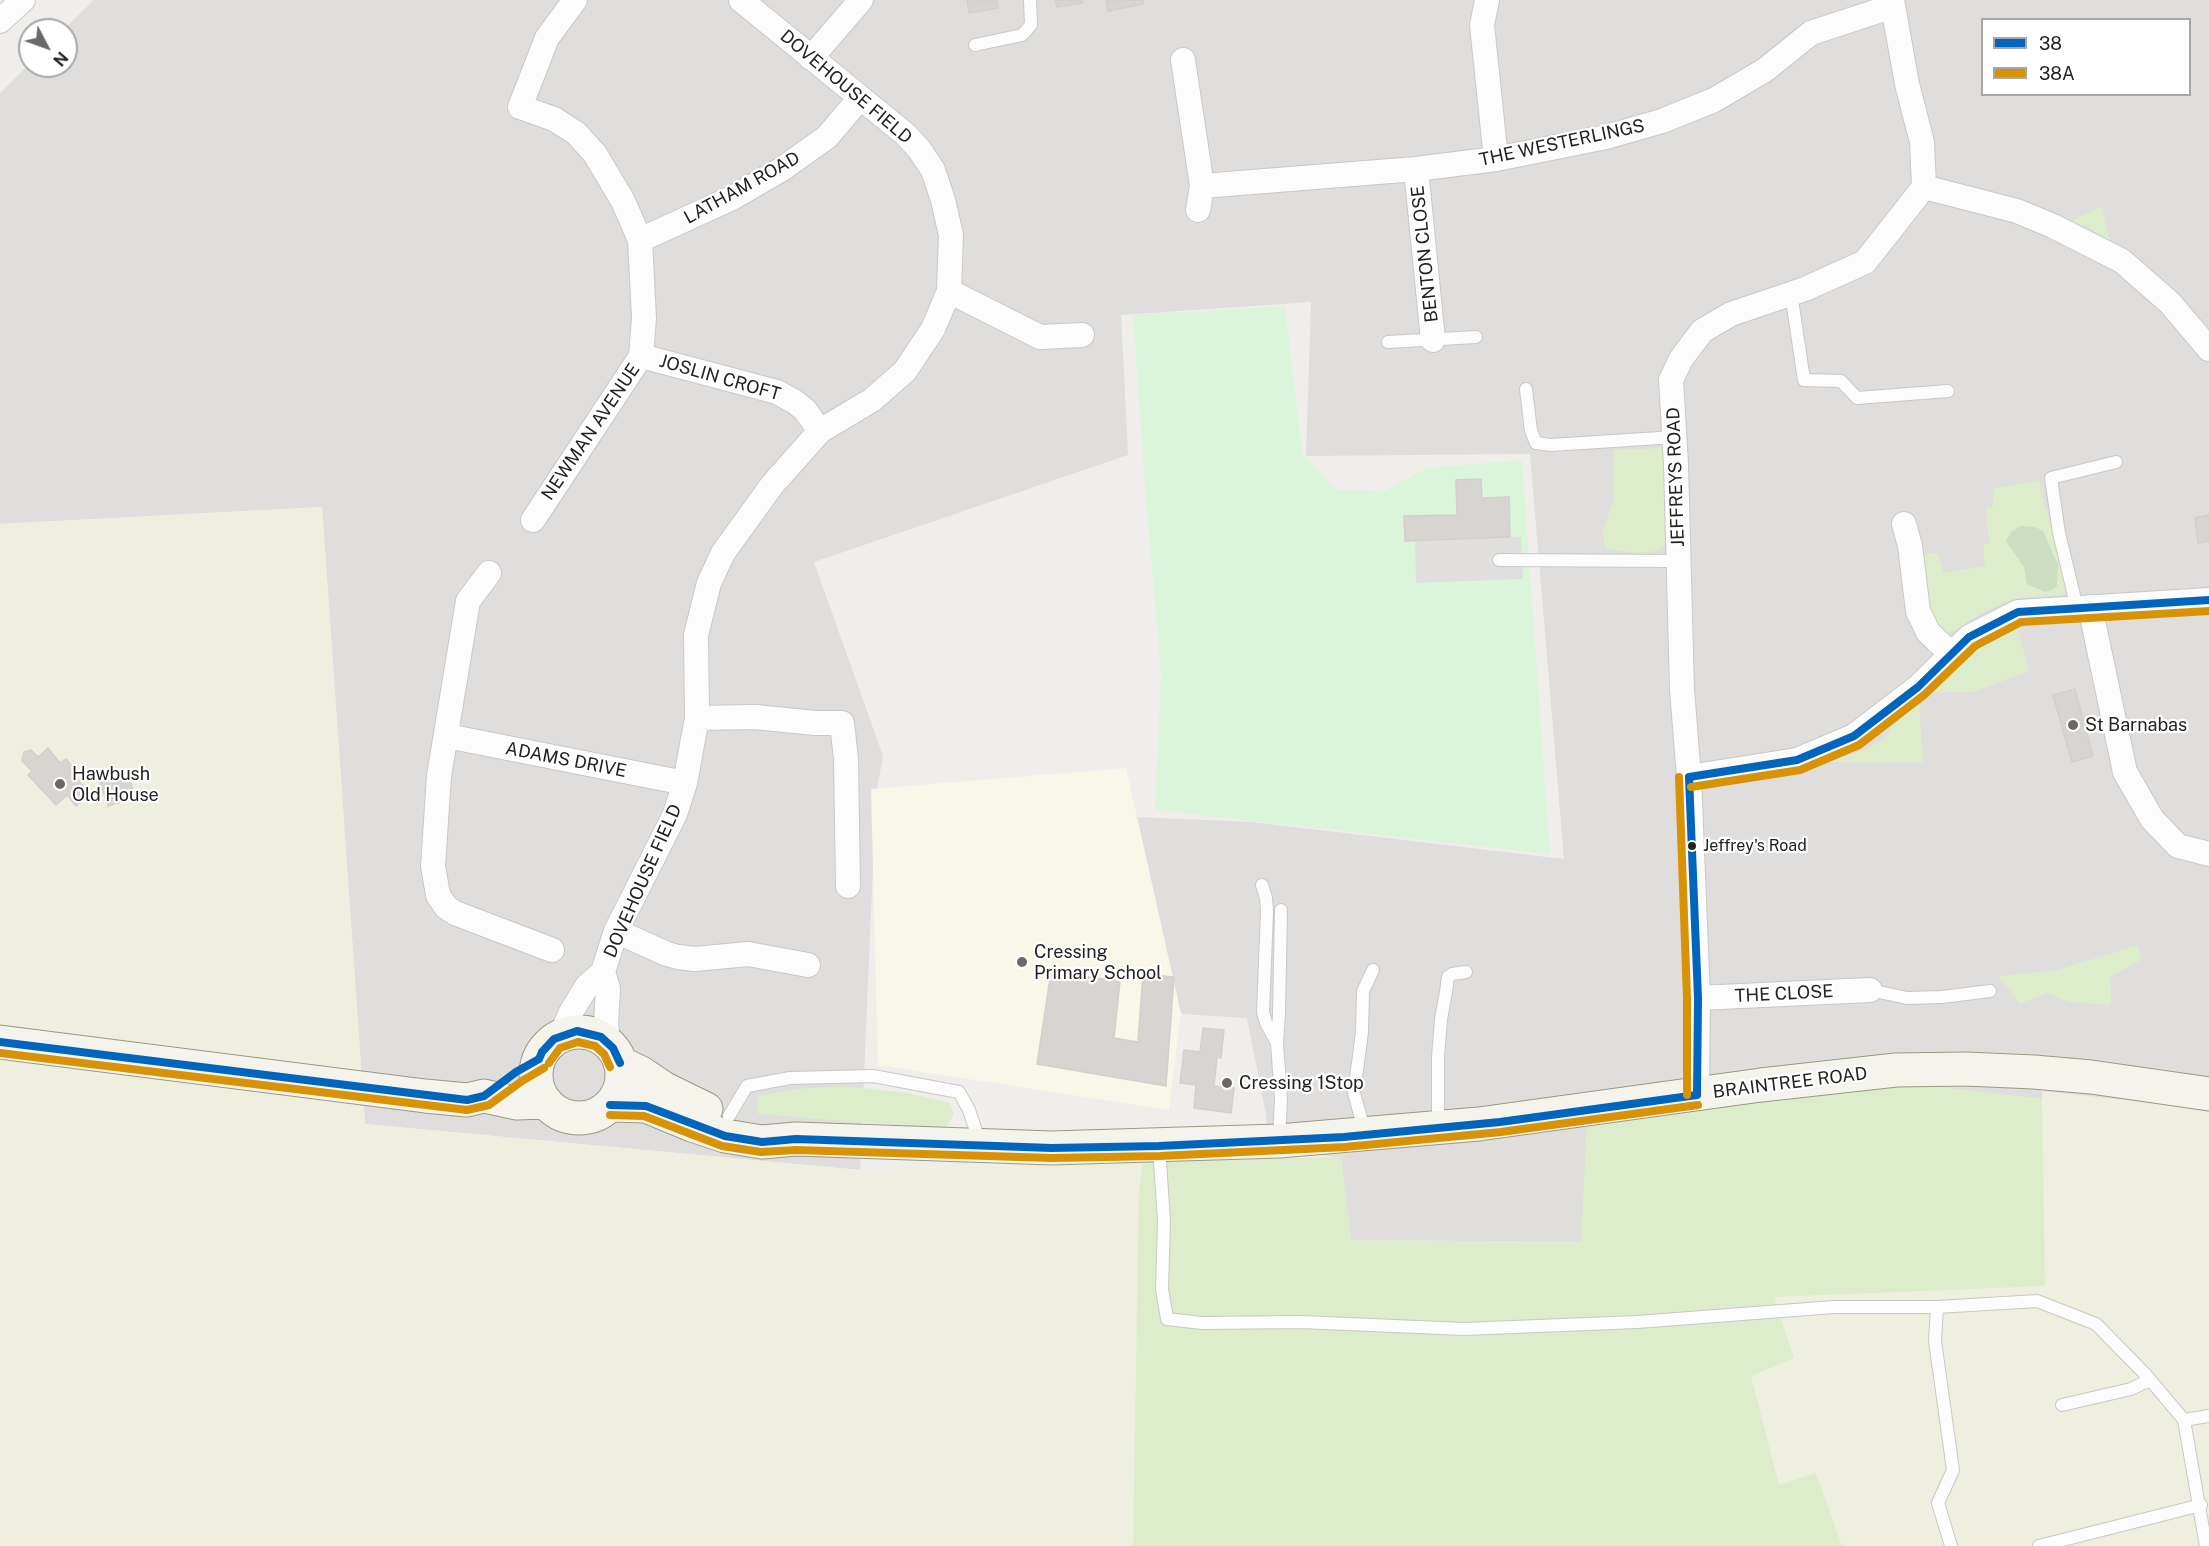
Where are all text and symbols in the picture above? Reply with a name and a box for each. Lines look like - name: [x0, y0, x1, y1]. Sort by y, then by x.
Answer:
- north arrow: [18, 18, 78, 78]
- legend: [1981, 18, 2191, 96]
- street label: DOVEHOUSE FIELD: [776, 25, 916, 149]
- text: 38: [2039, 33, 2062, 54]
- text: N: [49, 48, 72, 70]
- text: 38A: [2039, 63, 2075, 84]
- street label: THE WESTERLINGS: [1477, 115, 1647, 171]
- street label: LATHAM ROAD: [680, 147, 804, 229]
- street label: BENTON CLOSE: [1407, 184, 1443, 324]
- street label: JOSLIN CROFT: [657, 350, 783, 406]
- street label: NEWMAN AVENUE: [537, 360, 645, 504]
- street label: JEFFREYS ROAD: [1663, 407, 1689, 547]
- place label: St Barnabas: [2085, 714, 2187, 736]
- marker: St Barnabas: [2066, 718, 2080, 732]
- street label: ADAMS DRIVE: [504, 738, 628, 782]
- place label: Hawbush Old House: [72, 763, 159, 806]
- marker: Hawbush Old House: [53, 777, 67, 791]
- street label: DOVEHOUSE FIELD: [599, 801, 687, 961]
- place label: Jeffrey's Road: [1703, 836, 1807, 856]
- marker: Jeffrey's Road: [1686, 840, 1698, 852]
- place label: Cressing Primary School: [1034, 941, 1162, 984]
- marker: Cressing Primary School: [1015, 955, 1029, 969]
- street label: THE CLOSE: [1734, 981, 1834, 1007]
- street label: BRAINTREE ROAD: [1712, 1063, 1868, 1103]
- place label: Cressing 1Stop: [1239, 1072, 1364, 1094]
- marker: Cressing 1Stop: [1220, 1076, 1234, 1090]

